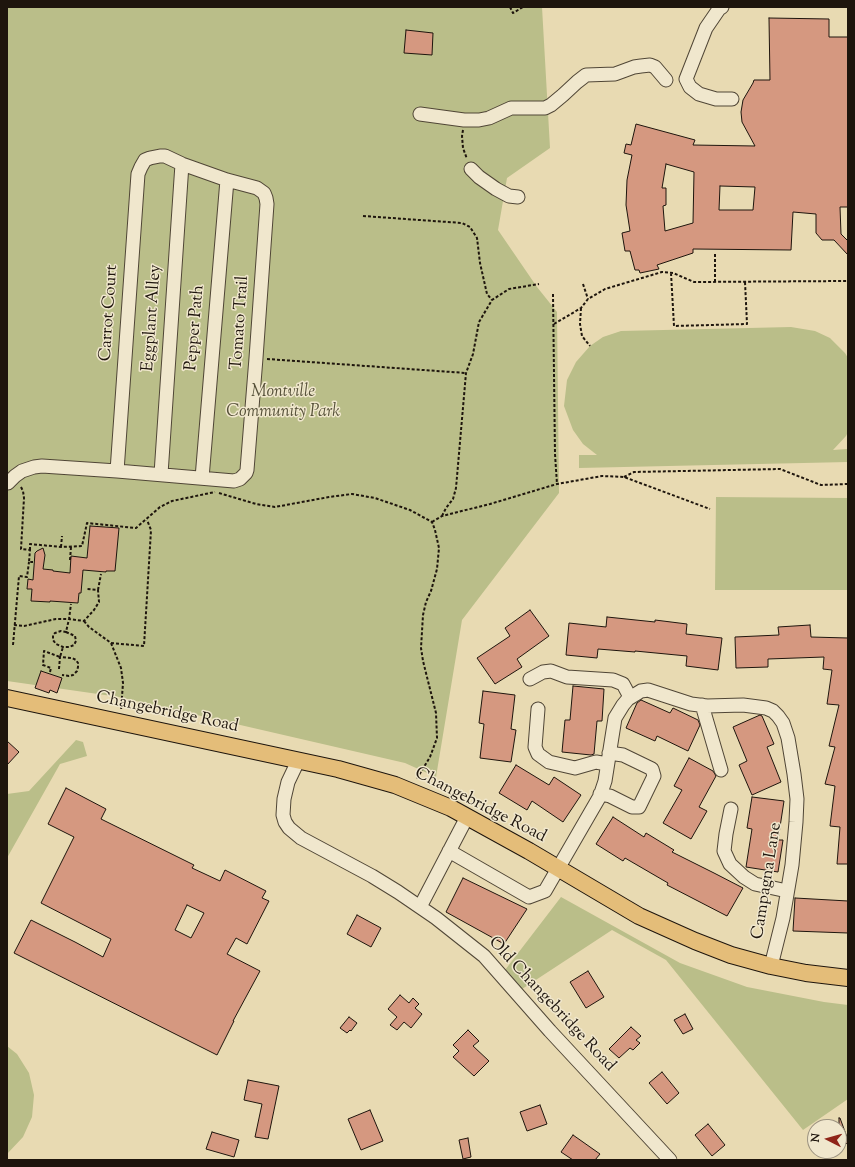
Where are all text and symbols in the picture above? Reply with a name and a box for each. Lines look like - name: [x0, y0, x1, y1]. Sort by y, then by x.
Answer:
- street label: Carrot Court: [96, 264, 124, 362]
- street label: Eggplant Alley: [139, 264, 167, 372]
- street label: Tomato Trail: [228, 275, 254, 371]
- street label: Pepper Path: [182, 284, 210, 372]
- park label: Montville Community Park: [226, 383, 340, 423]
- street label: Changebridge Road: [94, 688, 240, 738]
- street label: Changebridge Road: [411, 764, 549, 848]
- street label: Campagna Lane: [749, 821, 787, 941]
- street label: Old Changebridge Road: [483, 933, 619, 1077]
- north arrow: [807, 1119, 847, 1159]
- text: N: [808, 1133, 824, 1143]

